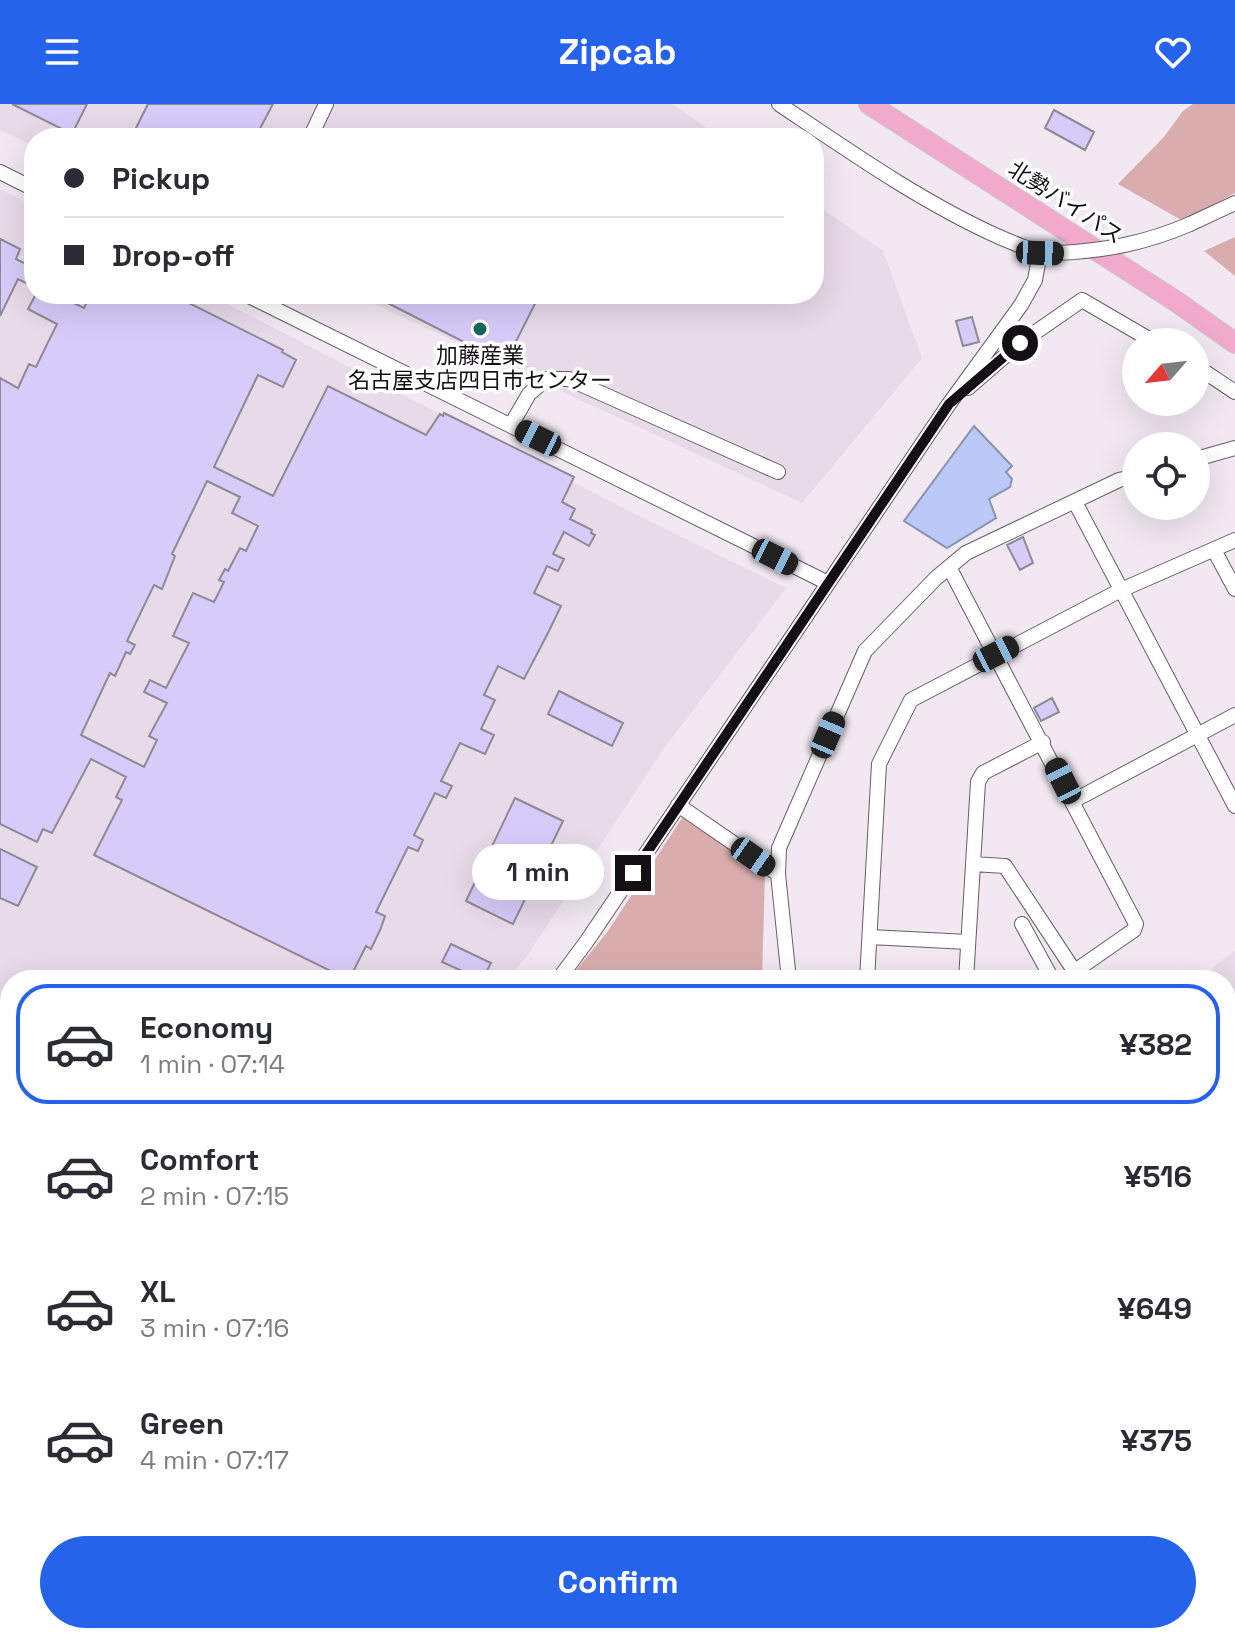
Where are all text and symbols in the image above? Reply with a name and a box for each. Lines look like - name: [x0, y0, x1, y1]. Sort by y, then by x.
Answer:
- text: Zipcab: [558, 29, 677, 75]
- icon: menu: [40, 30, 84, 74]
- icon: heart: [1151, 30, 1195, 74]
- street label: 北勢バイパス: [1003, 154, 1129, 250]
- text: Pickup: [112, 159, 210, 198]
- text: Drop-off: [112, 236, 235, 275]
- car: [1016, 240, 1064, 266]
- marker: 加藤産業 名古屋支店四日市センター: [471, 320, 489, 338]
- route start: [1002, 325, 1038, 361]
- north arrow: [1122, 328, 1210, 416]
- map controls: [1122, 328, 1210, 520]
- place label: 加藤産業 名古屋支店四日市センター: [348, 341, 612, 394]
- car: [511, 417, 565, 459]
- button: locate: [1122, 432, 1210, 520]
- car: [748, 535, 802, 579]
- car: [969, 632, 1023, 676]
- car: [808, 708, 848, 762]
- car: [1041, 754, 1085, 808]
- car: [726, 833, 780, 881]
- callout: 1 min: [473, 845, 605, 901]
- text: 1 min: [506, 855, 570, 889]
- route end: [615, 855, 651, 891]
- icon: car: [44, 1008, 116, 1080]
- text: Economy: [140, 1008, 273, 1047]
- text: ¥382: [1119, 1025, 1192, 1064]
- text: 1 min · 07:14: [140, 1047, 285, 1081]
- icon: car: [44, 1140, 116, 1212]
- text: Comfort: [140, 1140, 259, 1179]
- text: ¥516: [1124, 1157, 1192, 1196]
- text: 2 min · 07:15: [140, 1179, 289, 1213]
- icon: car: [44, 1272, 116, 1344]
- text: XL: [140, 1272, 176, 1311]
- text: ¥649: [1117, 1289, 1192, 1328]
- text: 3 min · 07:16: [140, 1311, 290, 1345]
- icon: car: [44, 1404, 116, 1476]
- text: Green: [140, 1404, 224, 1443]
- text: ¥375: [1121, 1421, 1192, 1460]
- text: 4 min · 07:17: [140, 1443, 289, 1477]
- button: Confirm: [40, 1536, 1196, 1628]

